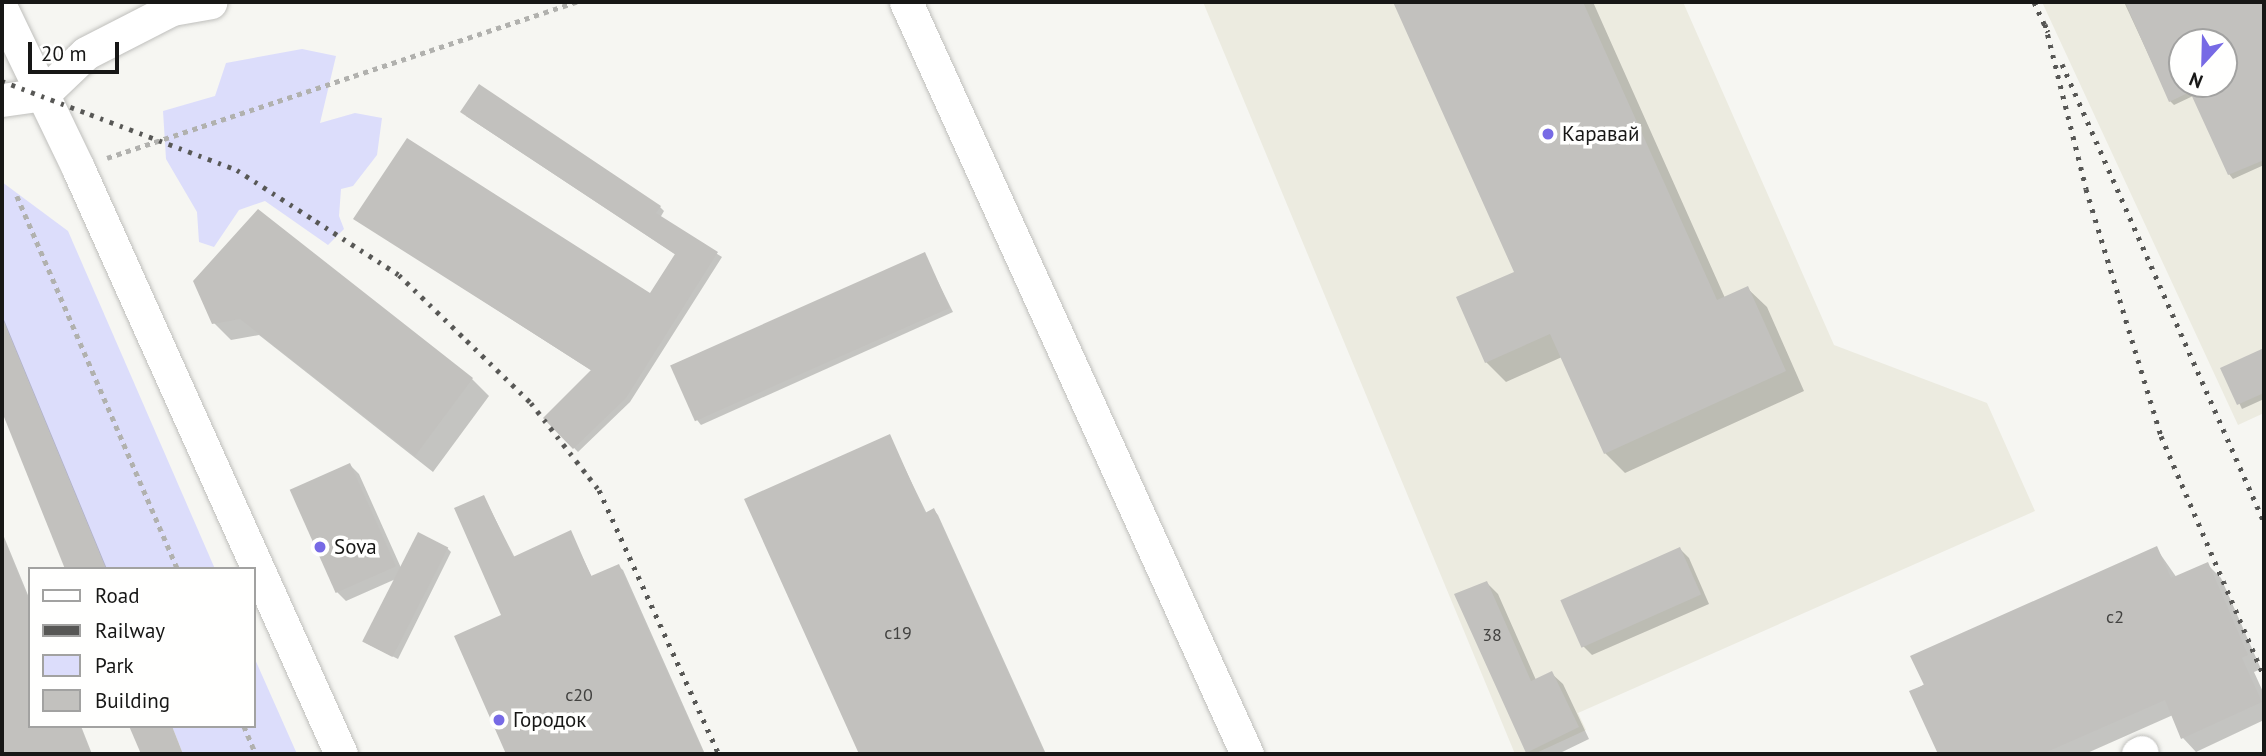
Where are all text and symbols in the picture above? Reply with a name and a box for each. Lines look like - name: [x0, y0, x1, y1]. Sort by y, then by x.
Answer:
- scale bar: [32, 28, 122, 72]
- north arrow: [2168, 28, 2238, 98]
- text: 20 m: [41, 40, 87, 67]
- text: N: [2186, 67, 2206, 94]
- place label: Каравай: [1562, 121, 1639, 147]
- marker: Каравай: [1540, 126, 1556, 142]
- place label: Sova: [334, 534, 377, 560]
- marker: Sova: [312, 539, 328, 555]
- legend: [28, 567, 256, 728]
- text: Road: [95, 582, 139, 609]
- house number: с2: [2106, 606, 2124, 628]
- text: Railway: [95, 617, 165, 644]
- house number: с19: [884, 622, 912, 644]
- house number: 38: [1482, 624, 1502, 646]
- text: Park: [95, 652, 134, 679]
- house number: с20: [565, 684, 593, 706]
- text: Building: [95, 687, 170, 714]
- place label: Городок: [513, 707, 586, 733]
- marker: Городок: [491, 712, 507, 728]

